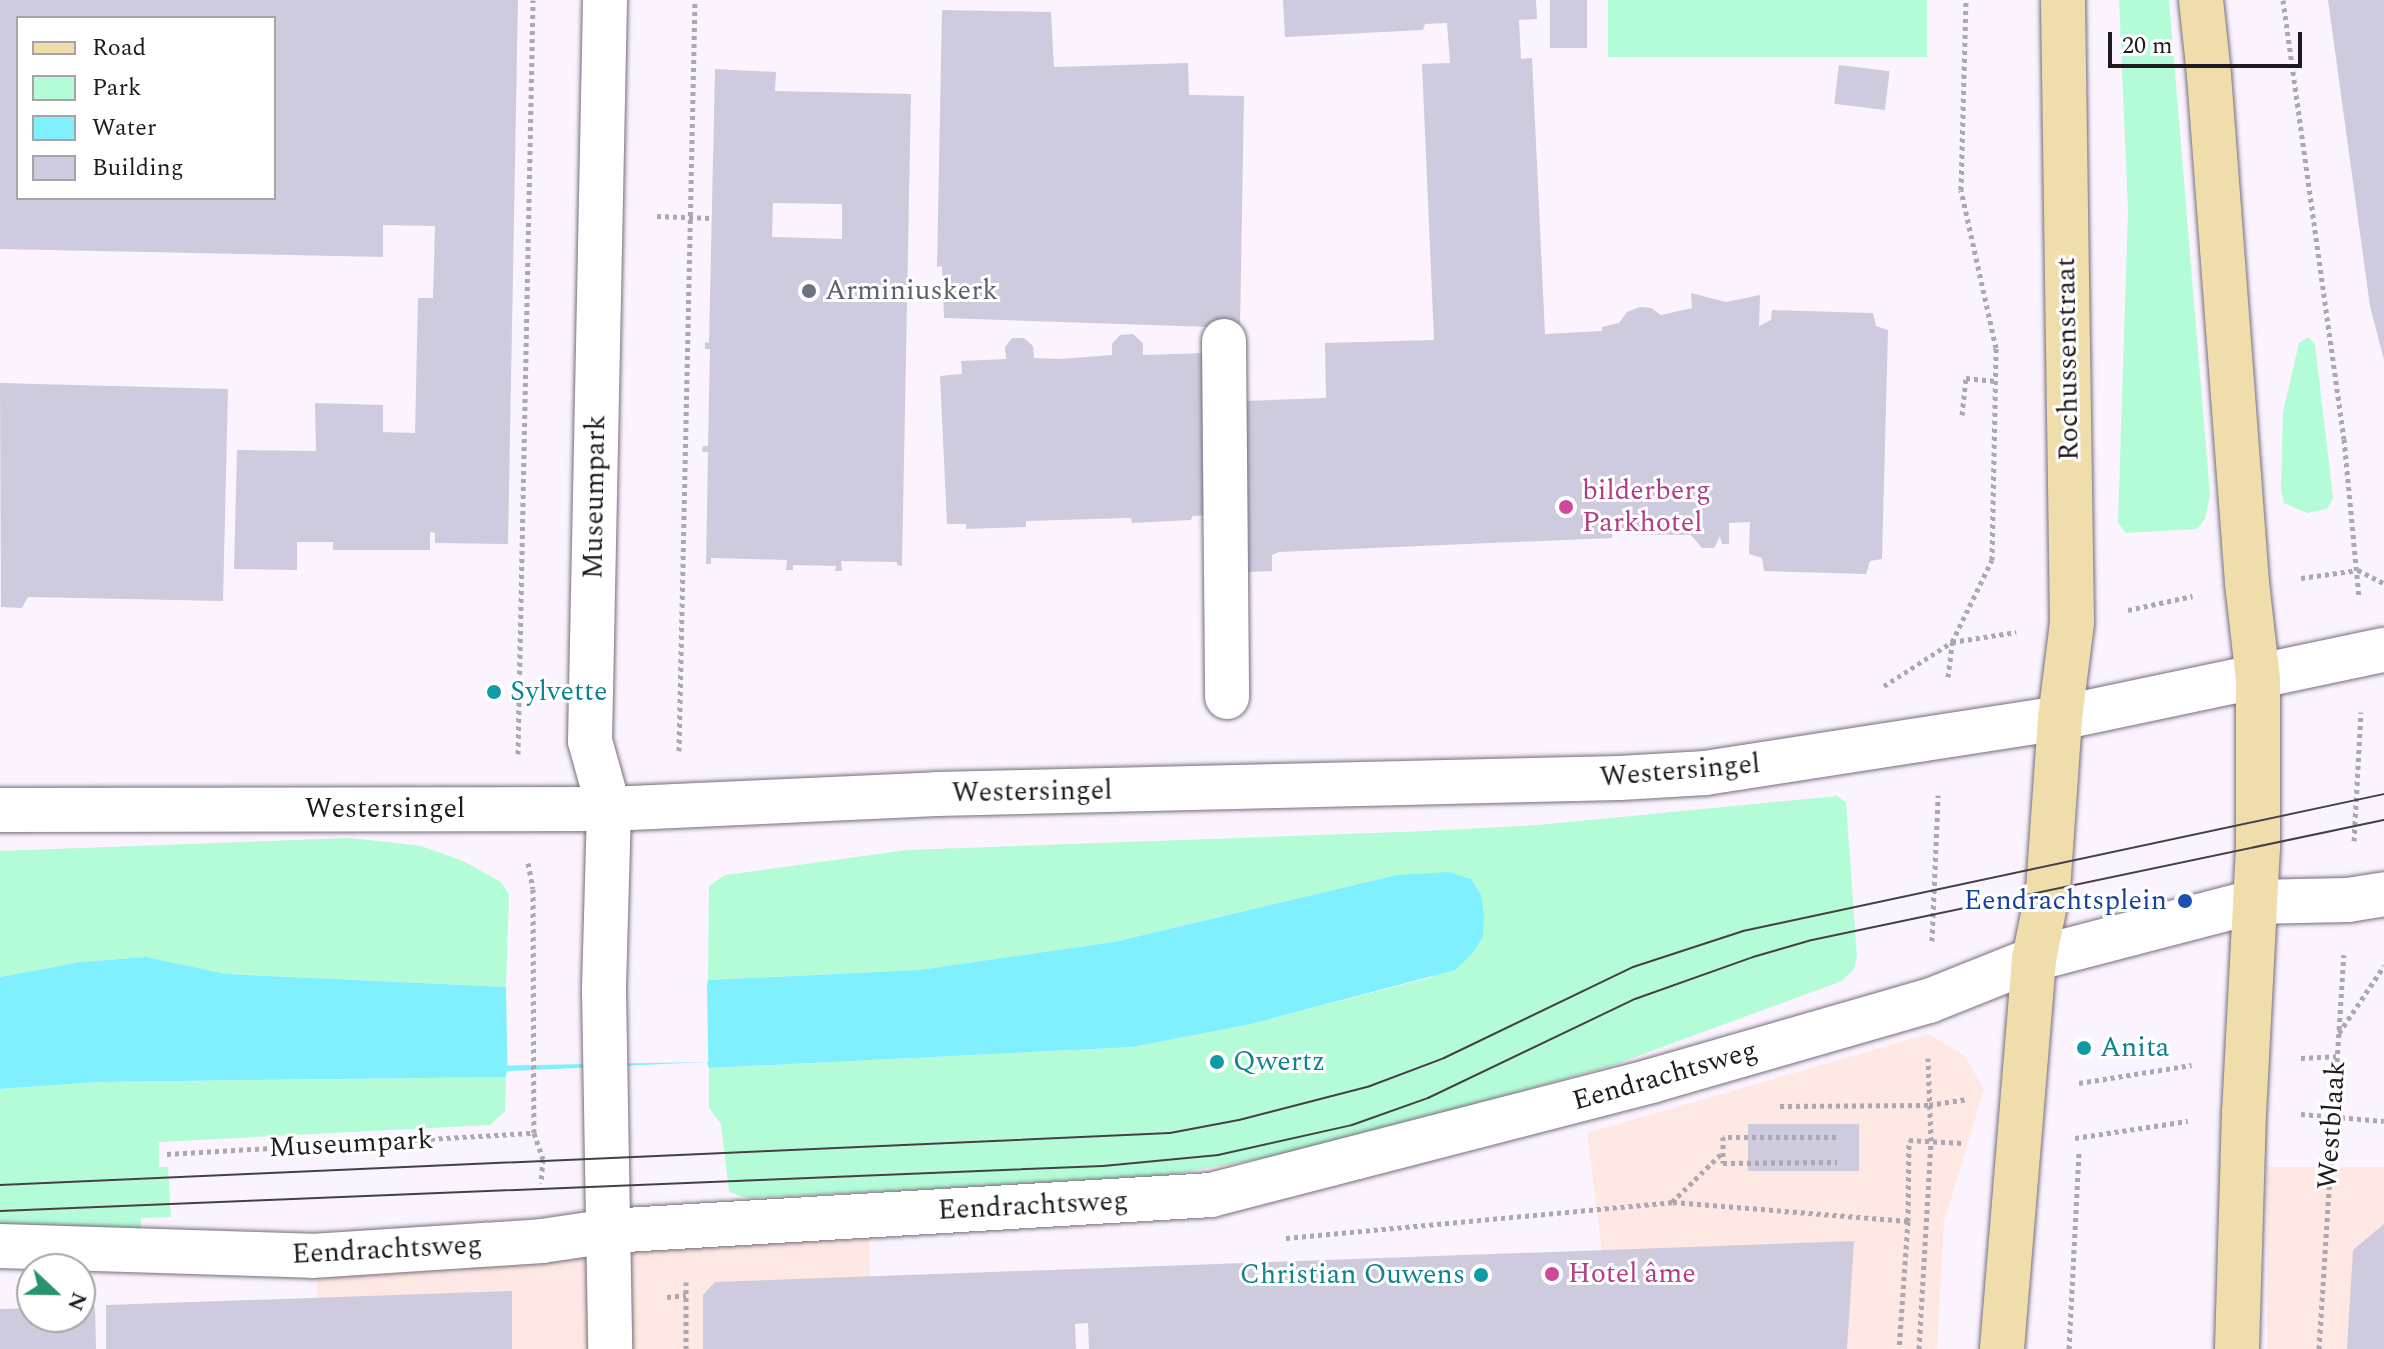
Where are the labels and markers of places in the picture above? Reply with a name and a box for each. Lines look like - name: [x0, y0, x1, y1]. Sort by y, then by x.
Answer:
- place label: Arminiuskerk: [825, 274, 998, 308]
- marker: Arminiuskerk: [800, 282, 818, 300]
- place label: bilderberg Parkhotel: [1582, 474, 1711, 540]
- marker: bilderberg Parkhotel: [1557, 498, 1575, 516]
- place label: Sylvette: [510, 675, 607, 709]
- marker: Sylvette: [485, 683, 503, 701]
- place label: Eendrachtsplein: [1964, 884, 2167, 918]
- marker: Eendrachtsplein: [2174, 890, 2196, 912]
- place label: Anita: [2100, 1031, 2170, 1065]
- marker: Anita: [2075, 1039, 2093, 1057]
- place label: Qwertz: [1233, 1045, 1325, 1079]
- marker: Qwertz: [1208, 1053, 1226, 1071]
- place label: Hotel âme: [1568, 1257, 1696, 1291]
- place label: Christian Ouwens: [1240, 1258, 1465, 1292]
- marker: Hotel âme: [1543, 1265, 1561, 1283]
- marker: Christian Ouwens: [1472, 1266, 1490, 1284]

